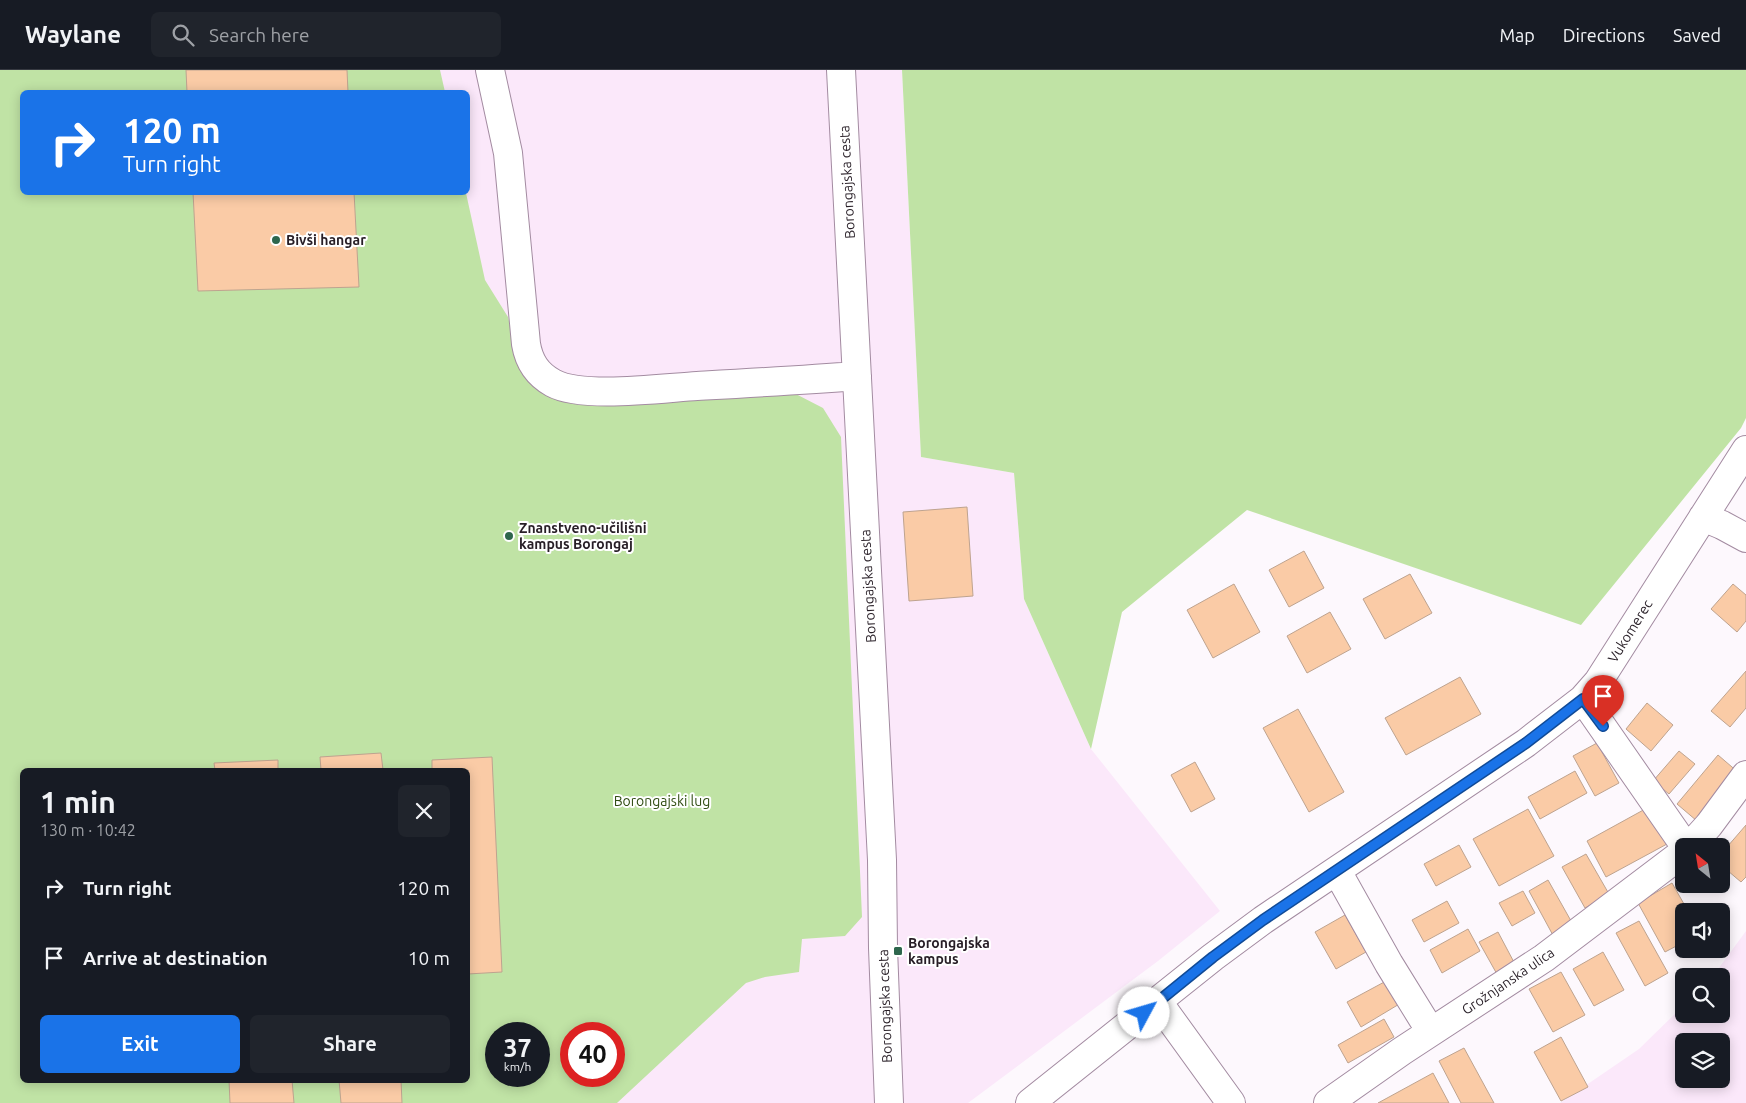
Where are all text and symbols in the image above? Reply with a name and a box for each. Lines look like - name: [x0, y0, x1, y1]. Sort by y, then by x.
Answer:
- search box: [151, 12, 501, 57]
- text: Waylane: [25, 21, 121, 48]
- icon: search: [169, 21, 197, 49]
- text: Search here: [209, 24, 309, 46]
- text: Map: [1499, 25, 1535, 45]
- text: Directions: [1563, 25, 1645, 45]
- text: Saved: [1673, 25, 1721, 45]
- icon: right: [40, 110, 105, 175]
- text: 120 m: [123, 110, 221, 150]
- street label: Borongajska cesta: [836, 125, 858, 239]
- text: Turn right: [123, 151, 221, 176]
- place label: Bivši hangar: [286, 232, 366, 248]
- marker: Bivši hangar: [270, 234, 282, 246]
- place label: Znanstveno-učilišni kampus Borongaj: [519, 520, 647, 552]
- street label: Borongajska cesta: [857, 529, 879, 643]
- marker: Znanstveno-učilišni kampus Borongaj: [503, 530, 515, 542]
- street label: Vukomerec: [1604, 596, 1656, 665]
- pin: [1582, 675, 1624, 726]
- icon: arrive: [1589, 682, 1617, 710]
- text: 1 min: [40, 785, 116, 819]
- button: close: [398, 785, 450, 837]
- park label: Borongajski lug: [614, 793, 710, 809]
- text: 130 m · 10:42: [40, 821, 136, 839]
- north arrow: [1675, 838, 1730, 892]
- map controls: [1675, 838, 1730, 1088]
- icon: right: [40, 874, 68, 902]
- text: Turn right: [83, 877, 171, 899]
- text: 120 m: [397, 877, 450, 899]
- button: sound: [1675, 903, 1730, 958]
- place label: Borongajska kampus: [908, 935, 990, 967]
- icon: arrive: [40, 944, 68, 972]
- street label: Grožnjanska ulica: [1459, 944, 1557, 1018]
- marker: Borongajska kampus: [892, 945, 904, 957]
- text: Arrive at destination: [83, 947, 268, 969]
- text: 10 m: [408, 947, 450, 969]
- street label: Borongajska cesta: [875, 949, 895, 1063]
- button: search: [1675, 968, 1730, 1023]
- position arrow: [1117, 986, 1169, 1038]
- button: Exit: [40, 1015, 240, 1073]
- button: Share: [250, 1015, 450, 1073]
- speed limit sign: 40: [560, 1022, 625, 1087]
- button: layers: [1675, 1033, 1730, 1088]
- text: 37: [503, 1034, 532, 1062]
- text: km/h: [504, 1060, 531, 1073]

